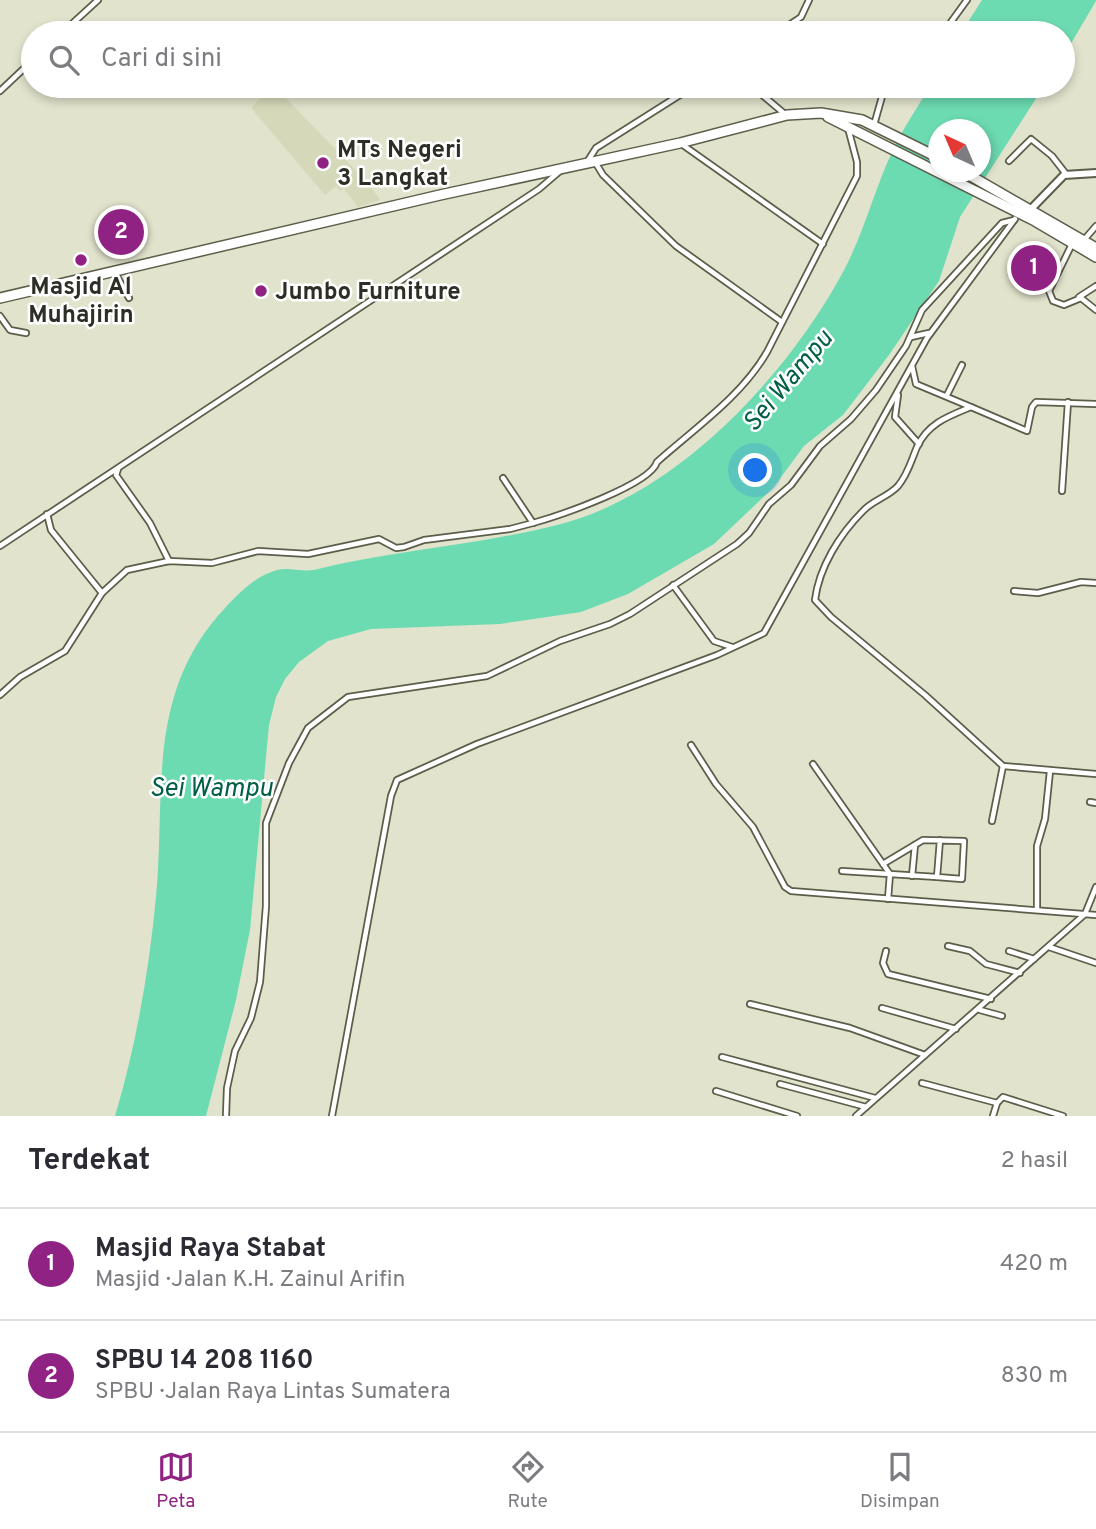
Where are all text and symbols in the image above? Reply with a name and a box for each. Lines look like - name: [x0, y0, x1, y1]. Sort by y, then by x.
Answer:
- search box: [21, 21, 1075, 98]
- icon: search: [45, 41, 83, 79]
- text: Cari di sini: [101, 43, 222, 76]
- north arrow: [928, 119, 991, 182]
- place label: MTs Negeri 3 Langkat: [337, 136, 462, 194]
- marker: MTs Negeri 3 Langkat: [315, 155, 331, 171]
- pin: 2: [98, 206, 144, 258]
- pin: 1: [1011, 242, 1057, 294]
- marker: Masjid Al Muhajirin: [73, 252, 89, 268]
- place label: Masjid Al Muhajirin: [28, 273, 134, 331]
- place label: Jumbo Furniture: [275, 278, 461, 308]
- marker: Jumbo Furniture: [253, 283, 269, 299]
- water label: Sei Wampu: [737, 323, 842, 439]
- your location: [738, 453, 772, 487]
- water label: Sei Wampu: [149, 773, 273, 806]
- text: Terdekat: [28, 1143, 150, 1180]
- text: 2 hasil: [1001, 1147, 1068, 1176]
- text: Masjid Raya Stabat: [95, 1233, 326, 1266]
- text: 1: [46, 1250, 56, 1279]
- text: 420 m: [1000, 1250, 1068, 1279]
- text: Masjid · Jalan K.H. Zainul Arifin: [95, 1266, 405, 1295]
- text: SPBU 14 208 1160: [95, 1345, 314, 1378]
- text: 2: [44, 1362, 58, 1391]
- text: 830 m: [1001, 1362, 1068, 1391]
- text: SPBU · Jalan Raya Lintas Sumatera: [95, 1378, 451, 1407]
- tab: Peta: [156, 1448, 195, 1514]
- tab: Rute: [507, 1448, 548, 1514]
- tab: Disimpan: [860, 1448, 940, 1514]

